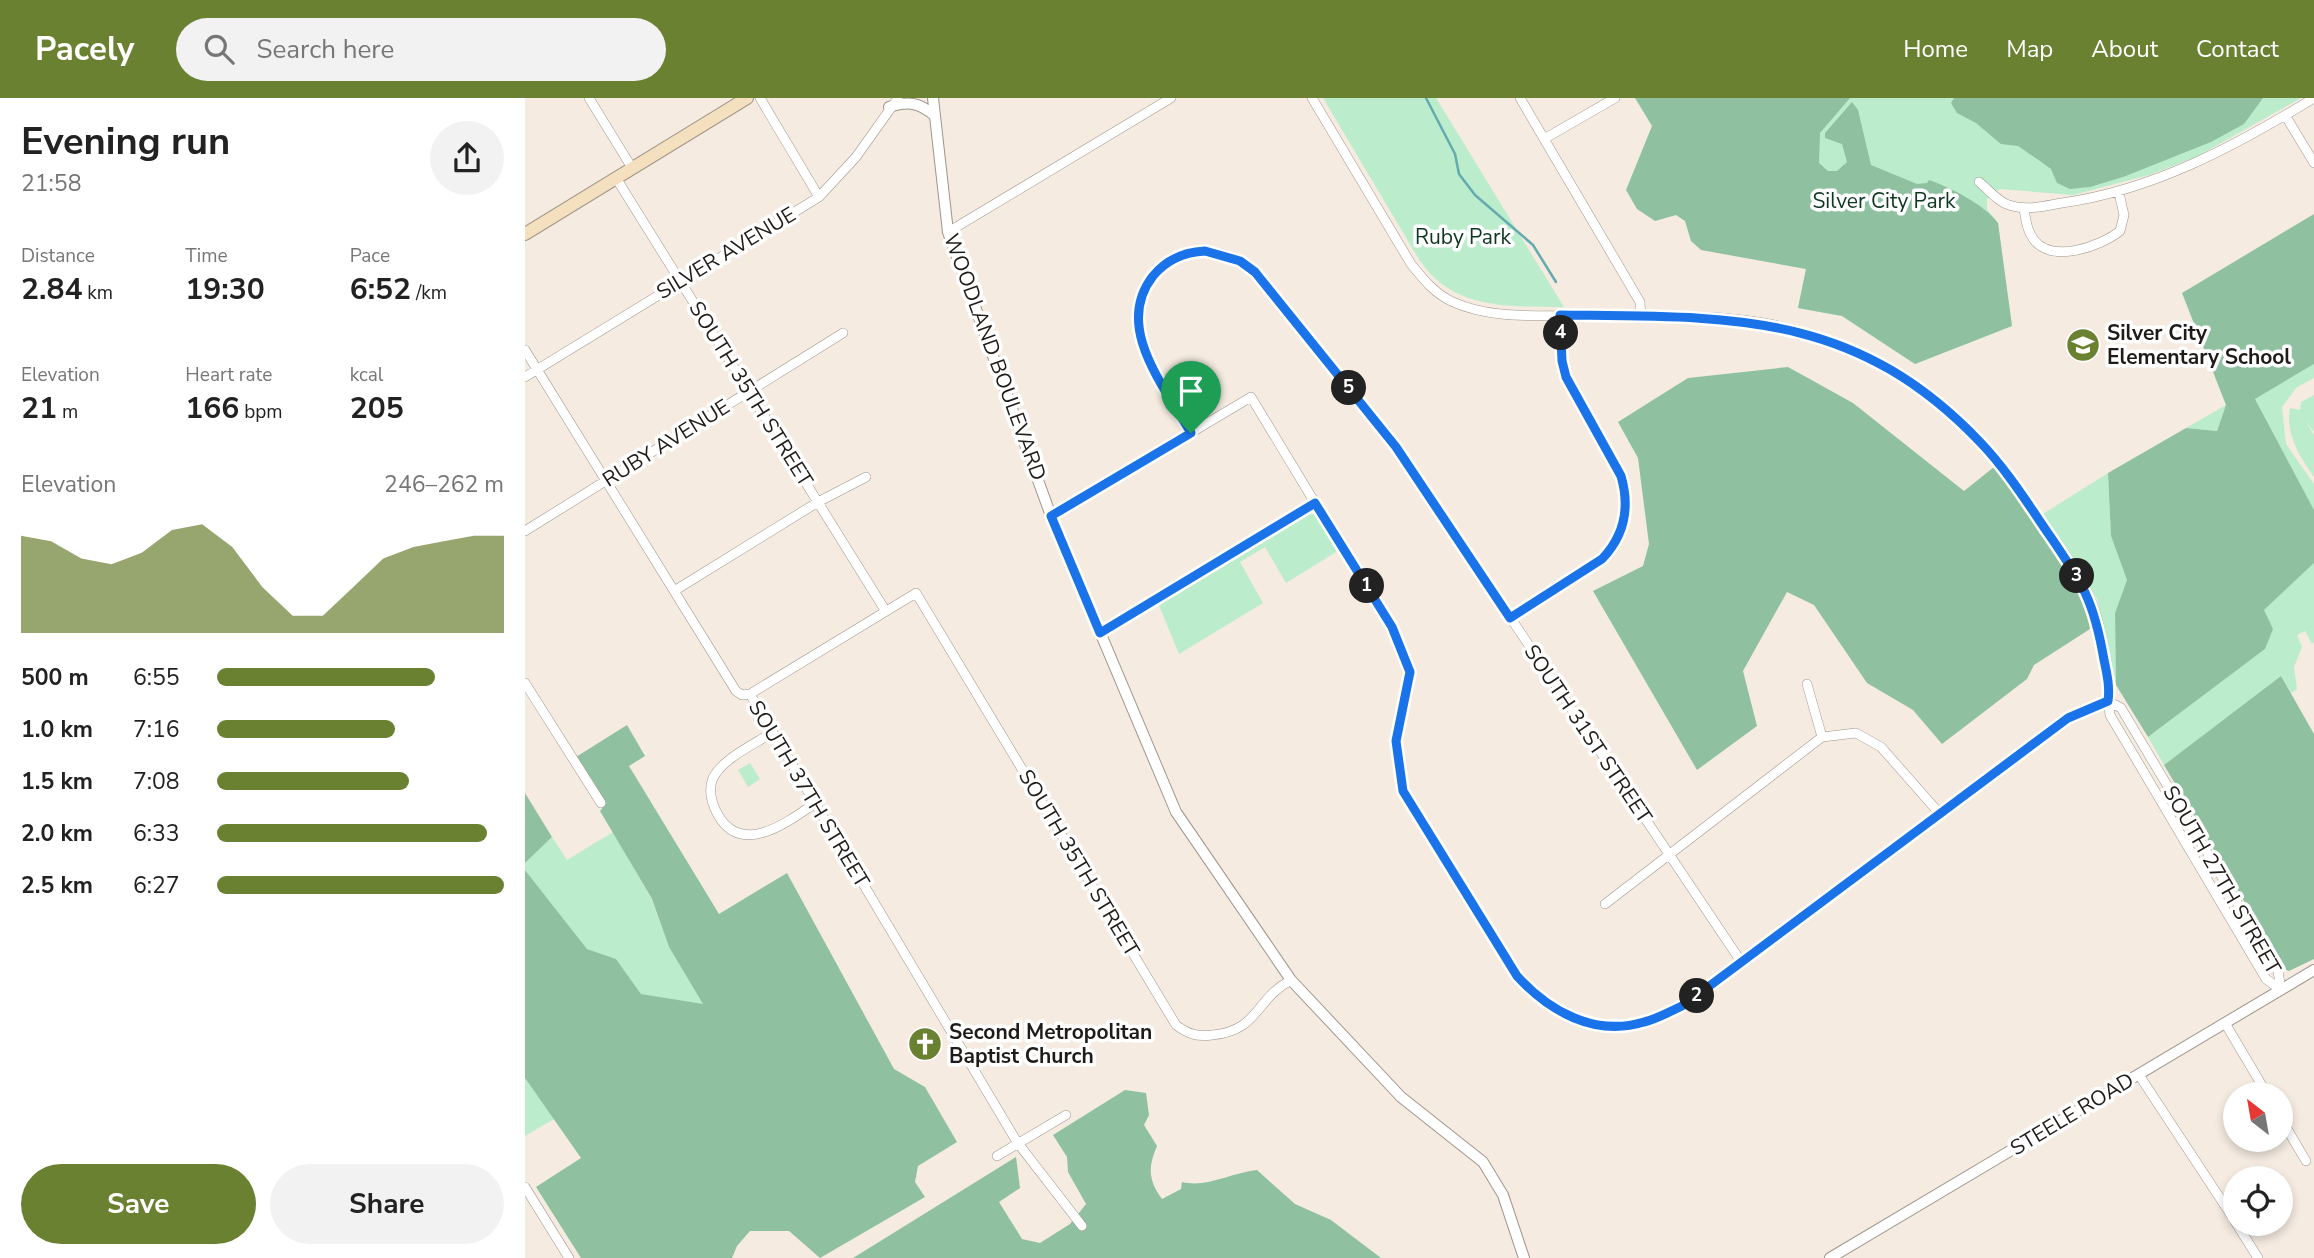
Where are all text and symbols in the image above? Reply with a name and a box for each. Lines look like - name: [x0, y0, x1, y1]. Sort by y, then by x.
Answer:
- search box: [176, 18, 666, 81]
- text: Pacely: [35, 27, 134, 72]
- icon: search: [200, 30, 238, 68]
- text: Search here: [256, 32, 394, 67]
- text: Home: [1903, 33, 1968, 65]
- text: Map: [2006, 33, 2053, 65]
- text: About: [2091, 33, 2158, 65]
- text: Contact: [2196, 33, 2279, 65]
- text: Evening run: [21, 116, 230, 167]
- button: share: [430, 121, 504, 195]
- text: 21:58: [21, 168, 81, 199]
- park label: Silver City Park: [1812, 187, 1956, 215]
- street label: SILVER AVENUE: [651, 200, 801, 306]
- park label: Ruby Park: [1415, 223, 1512, 251]
- street label: WOODLAND BOULEVARD: [937, 230, 1053, 484]
- text: Distance: [21, 243, 95, 269]
- text: Time: [185, 243, 228, 269]
- text: Pace: [350, 243, 390, 269]
- text: 2.84: [21, 269, 82, 310]
- text: 19:30: [185, 269, 265, 310]
- text: 6:52: [350, 269, 411, 310]
- text: km: [82, 280, 113, 306]
- text: /km: [411, 280, 447, 306]
- street label: SOUTH 35TH STREET: [683, 296, 820, 492]
- pin: 4: [1543, 316, 1579, 350]
- text: 4: [1555, 319, 1566, 345]
- place label: Silver City Elementary School: [2107, 319, 2291, 371]
- school or university icon: Silver City Elementary School: [2064, 326, 2102, 364]
- pin: [1161, 361, 1221, 433]
- text: Elevation: [21, 362, 100, 388]
- text: Heart rate: [185, 362, 272, 388]
- text: kcal: [350, 362, 383, 388]
- pin: 5: [1331, 370, 1367, 406]
- icon: arrive: [1172, 372, 1210, 410]
- text: 5: [1343, 374, 1354, 400]
- text: 21: [21, 388, 57, 429]
- text: 166: [185, 388, 239, 429]
- text: 205: [350, 388, 404, 429]
- street label: RUBY AVENUE: [597, 393, 735, 493]
- text: m: [57, 399, 78, 425]
- text: bpm: [239, 399, 283, 425]
- text: Elevation: [21, 469, 116, 500]
- text: 246–262 m: [384, 469, 504, 500]
- pin: 3: [2059, 559, 2095, 594]
- text: 3: [2071, 562, 2082, 588]
- pin: 1: [1349, 568, 1385, 603]
- text: 1: [1361, 572, 1372, 598]
- street label: SOUTH 31ST STREET: [1518, 639, 1659, 829]
- text: 500 m: [21, 662, 89, 693]
- text: 6:55: [133, 662, 180, 693]
- street label: SOUTH 37TH STREET: [742, 695, 876, 893]
- text: 1.0 km: [21, 714, 93, 745]
- text: 7:16: [133, 714, 180, 745]
- street label: SOUTH 35TH STREET: [1012, 764, 1146, 962]
- text: 1.5 km: [21, 766, 93, 797]
- text: 7:08: [133, 766, 180, 797]
- street label: SOUTH 27TH STREET: [2156, 780, 2288, 980]
- text: 2.0 km: [21, 818, 93, 849]
- text: 6:33: [133, 818, 180, 849]
- text: 2.5 km: [21, 870, 93, 901]
- text: 6:27: [133, 870, 180, 901]
- pin: 2: [1679, 978, 1715, 1014]
- text: 2: [1691, 982, 1702, 1008]
- place label: Second Metropolitan Baptist Church: [949, 1018, 1152, 1070]
- church icon: Second Metropolitan Baptist Church: [906, 1025, 944, 1063]
- street label: STEELE ROAD: [2005, 1066, 2139, 1162]
- north arrow: [2223, 1082, 2293, 1152]
- map controls: [2223, 1082, 2293, 1236]
- button: Save: [21, 1164, 256, 1244]
- button: Share: [270, 1164, 504, 1244]
- button: locate: [2223, 1166, 2293, 1236]

